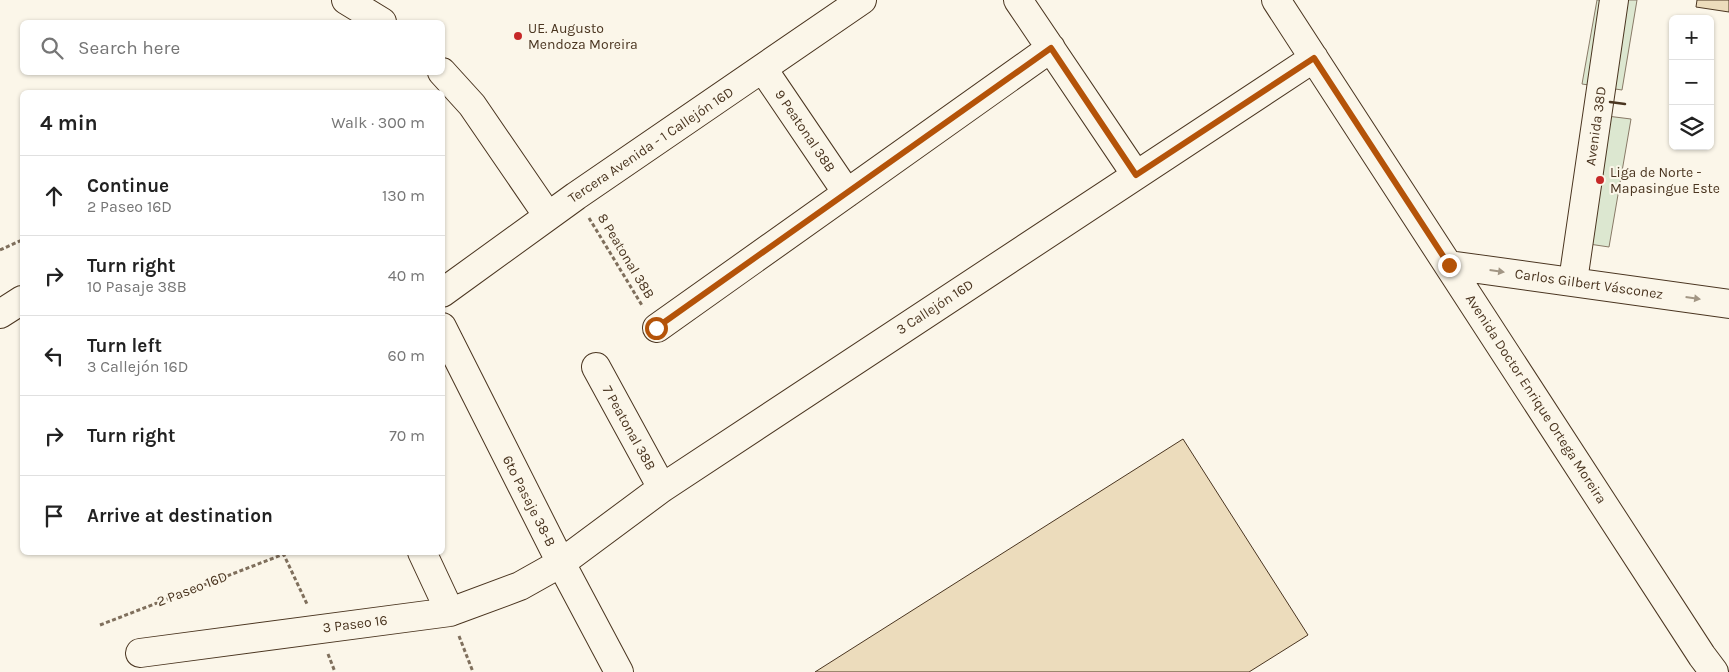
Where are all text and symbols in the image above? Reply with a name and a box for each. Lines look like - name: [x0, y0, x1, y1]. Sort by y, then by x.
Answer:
- map controls: [1669, 15, 1714, 150]
- button: +: [1669, 15, 1714, 60]
- search box: [20, 20, 445, 75]
- place label: UE. Augusto Mendoza Moreira: [528, 20, 638, 53]
- marker: UE. Augusto Mendoza Moreira: [512, 30, 524, 42]
- icon: search: [38, 34, 66, 62]
- text: Search here: [78, 37, 180, 59]
- button: −: [1669, 60, 1714, 105]
- street label: Tercera Avenida - 1 Callejón 16D: [565, 83, 737, 207]
- street label: Avenida 38D: [1582, 85, 1610, 167]
- street label: 9 Peatonal 38B: [771, 86, 839, 176]
- button: layers: [1669, 105, 1714, 150]
- text: 4 min: [40, 111, 98, 135]
- text: Walk · 300 m: [331, 113, 425, 132]
- place label: Liga de Norte - Mapasingue Este: [1610, 164, 1720, 197]
- marker: Liga de Norte - Mapasingue Este: [1594, 174, 1606, 186]
- text: Continue: [87, 175, 169, 197]
- icon: ahead: [40, 182, 68, 210]
- text: 130 m: [382, 186, 425, 205]
- text: 2 Paseo 16D: [87, 197, 172, 216]
- street label: 8 Peatonal 38B: [594, 210, 658, 302]
- route end: [1438, 254, 1461, 277]
- text: Turn right: [87, 255, 176, 277]
- icon: right: [40, 262, 68, 290]
- street label: Carlos Gilbert Vásconez: [1514, 265, 1664, 303]
- text: 40 m: [388, 266, 425, 285]
- one-way arrow: [1489, 267, 1505, 275]
- street label: 3 Callejón 16D: [893, 276, 977, 338]
- text: 10 Pasaje 38B: [87, 277, 187, 296]
- street label: Avenida Doctor Enrique Ortega Moreira: [1462, 291, 1610, 507]
- one-way arrow: [1685, 295, 1701, 303]
- route start: [645, 317, 668, 340]
- text: Turn left: [87, 335, 162, 357]
- icon: left: [40, 342, 68, 370]
- text: 60 m: [388, 346, 425, 365]
- text: 3 Callejón 16D: [87, 357, 188, 376]
- street label: 7 Peatonal 38B: [599, 383, 659, 473]
- icon: right: [40, 422, 68, 450]
- text: Turn right: [87, 425, 176, 447]
- text: 70 m: [389, 426, 425, 445]
- street label: 6to Pasaje 38-B: [499, 453, 559, 549]
- icon: arrive: [40, 502, 68, 530]
- text: Arrive at destination: [87, 505, 273, 527]
- street label: 2 Paseo 16D: [154, 568, 230, 610]
- street label: 3 Paseo 16: [322, 612, 388, 636]

